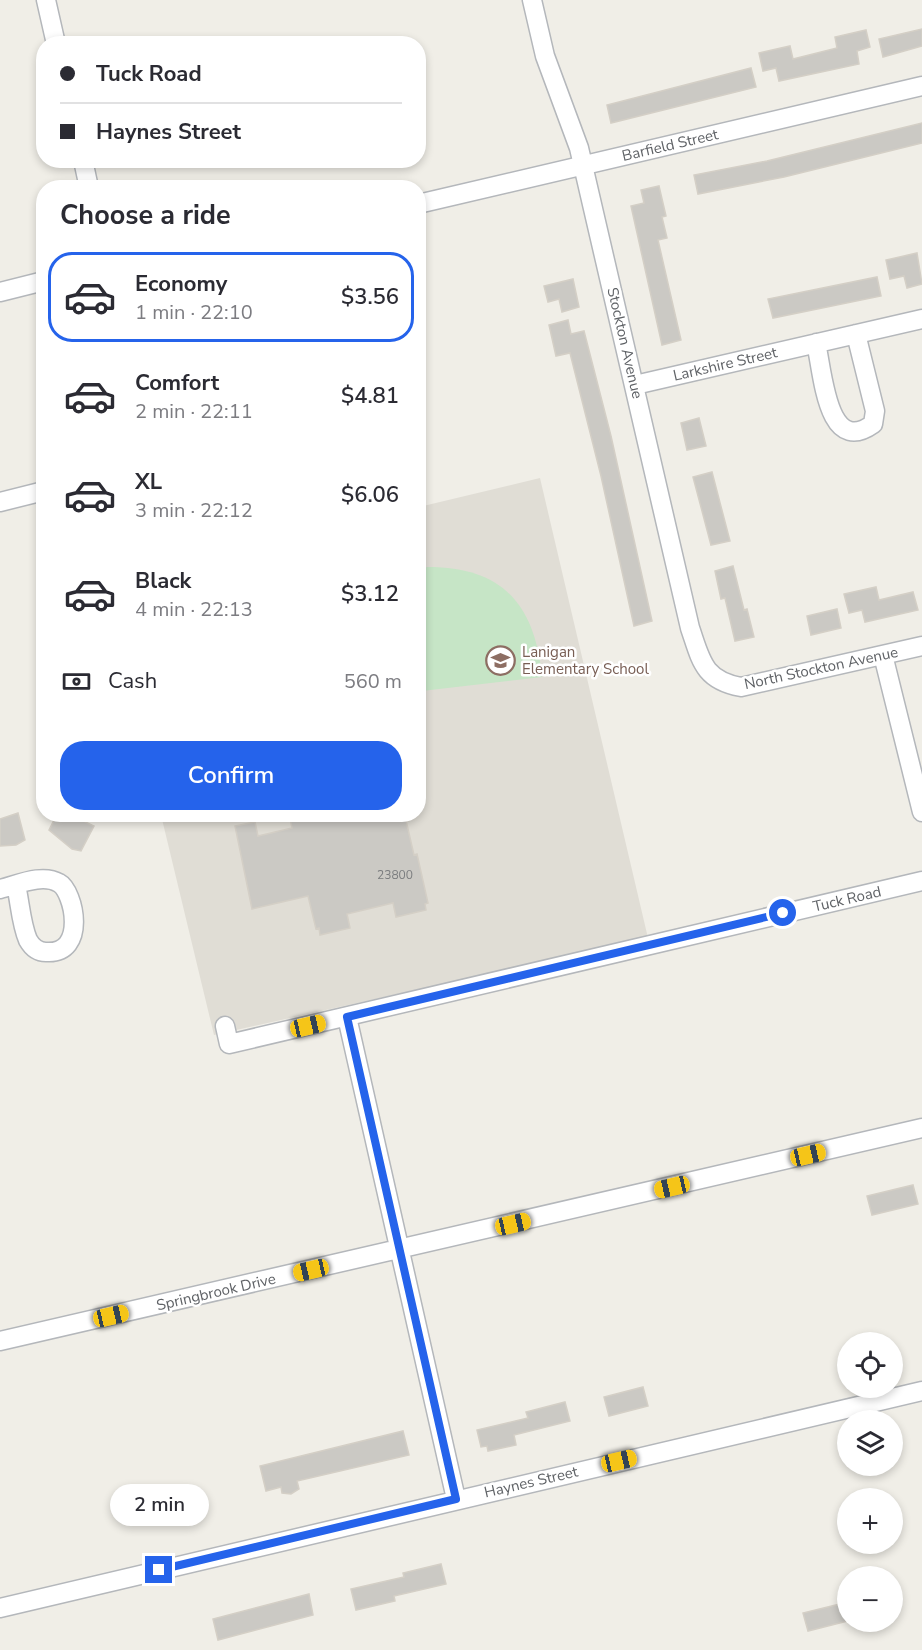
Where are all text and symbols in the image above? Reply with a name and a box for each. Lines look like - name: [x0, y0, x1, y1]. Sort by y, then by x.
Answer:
- text: Tuck Road: [96, 59, 202, 89]
- text: Haynes Street: [96, 117, 241, 147]
- street label: Barfield Street: [620, 124, 721, 166]
- text: Choose a ride: [60, 197, 231, 234]
- text: Economy: [135, 269, 227, 299]
- icon: car: [63, 270, 117, 324]
- text: $3.56: [341, 282, 399, 312]
- street label: Stockton Avenue: [602, 285, 648, 401]
- text: 1 min · 22:10: [135, 299, 253, 326]
- street label: Larkshire Street: [671, 342, 780, 386]
- text: Comfort: [135, 368, 219, 398]
- icon: car: [63, 369, 117, 423]
- text: $4.81: [341, 381, 399, 411]
- text: 2 min · 22:11: [135, 398, 253, 425]
- text: XL: [135, 467, 162, 497]
- icon: car: [63, 468, 117, 522]
- text: $6.06: [341, 480, 399, 510]
- text: 3 min · 22:12: [135, 497, 253, 524]
- text: Black: [135, 566, 191, 596]
- icon: car: [63, 567, 117, 621]
- text: $3.12: [341, 579, 399, 609]
- text: 4 min · 22:13: [135, 596, 253, 623]
- place label: Lanigan Elementary School: [522, 642, 649, 679]
- street label: North Stockton Avenue: [742, 642, 900, 694]
- school or university icon: Lanigan Elementary School: [485, 645, 517, 677]
- icon: cash: [60, 665, 93, 698]
- text: Cash: [108, 666, 157, 696]
- text: 560 m: [344, 668, 402, 695]
- button: Confirm: [60, 741, 402, 810]
- house number: 23800: [377, 867, 413, 883]
- street label: Tuck Road: [811, 881, 883, 917]
- route start: [769, 899, 796, 926]
- car: [288, 1013, 328, 1039]
- car: [788, 1142, 828, 1168]
- car: [652, 1174, 692, 1200]
- car: [493, 1211, 533, 1237]
- car: [291, 1257, 331, 1283]
- street label: Springbrook Drive: [154, 1269, 278, 1315]
- car: [91, 1303, 131, 1329]
- map controls: [837, 1332, 903, 1632]
- button: locate: [837, 1332, 903, 1398]
- button: layers: [837, 1410, 903, 1476]
- car: [599, 1448, 639, 1474]
- street label: Haynes Street: [482, 1461, 581, 1502]
- callout: 2 min: [110, 1483, 208, 1525]
- button: +: [837, 1488, 903, 1554]
- text: 2 min: [134, 1491, 185, 1518]
- route end: [145, 1556, 172, 1583]
- button: −: [837, 1566, 903, 1632]

